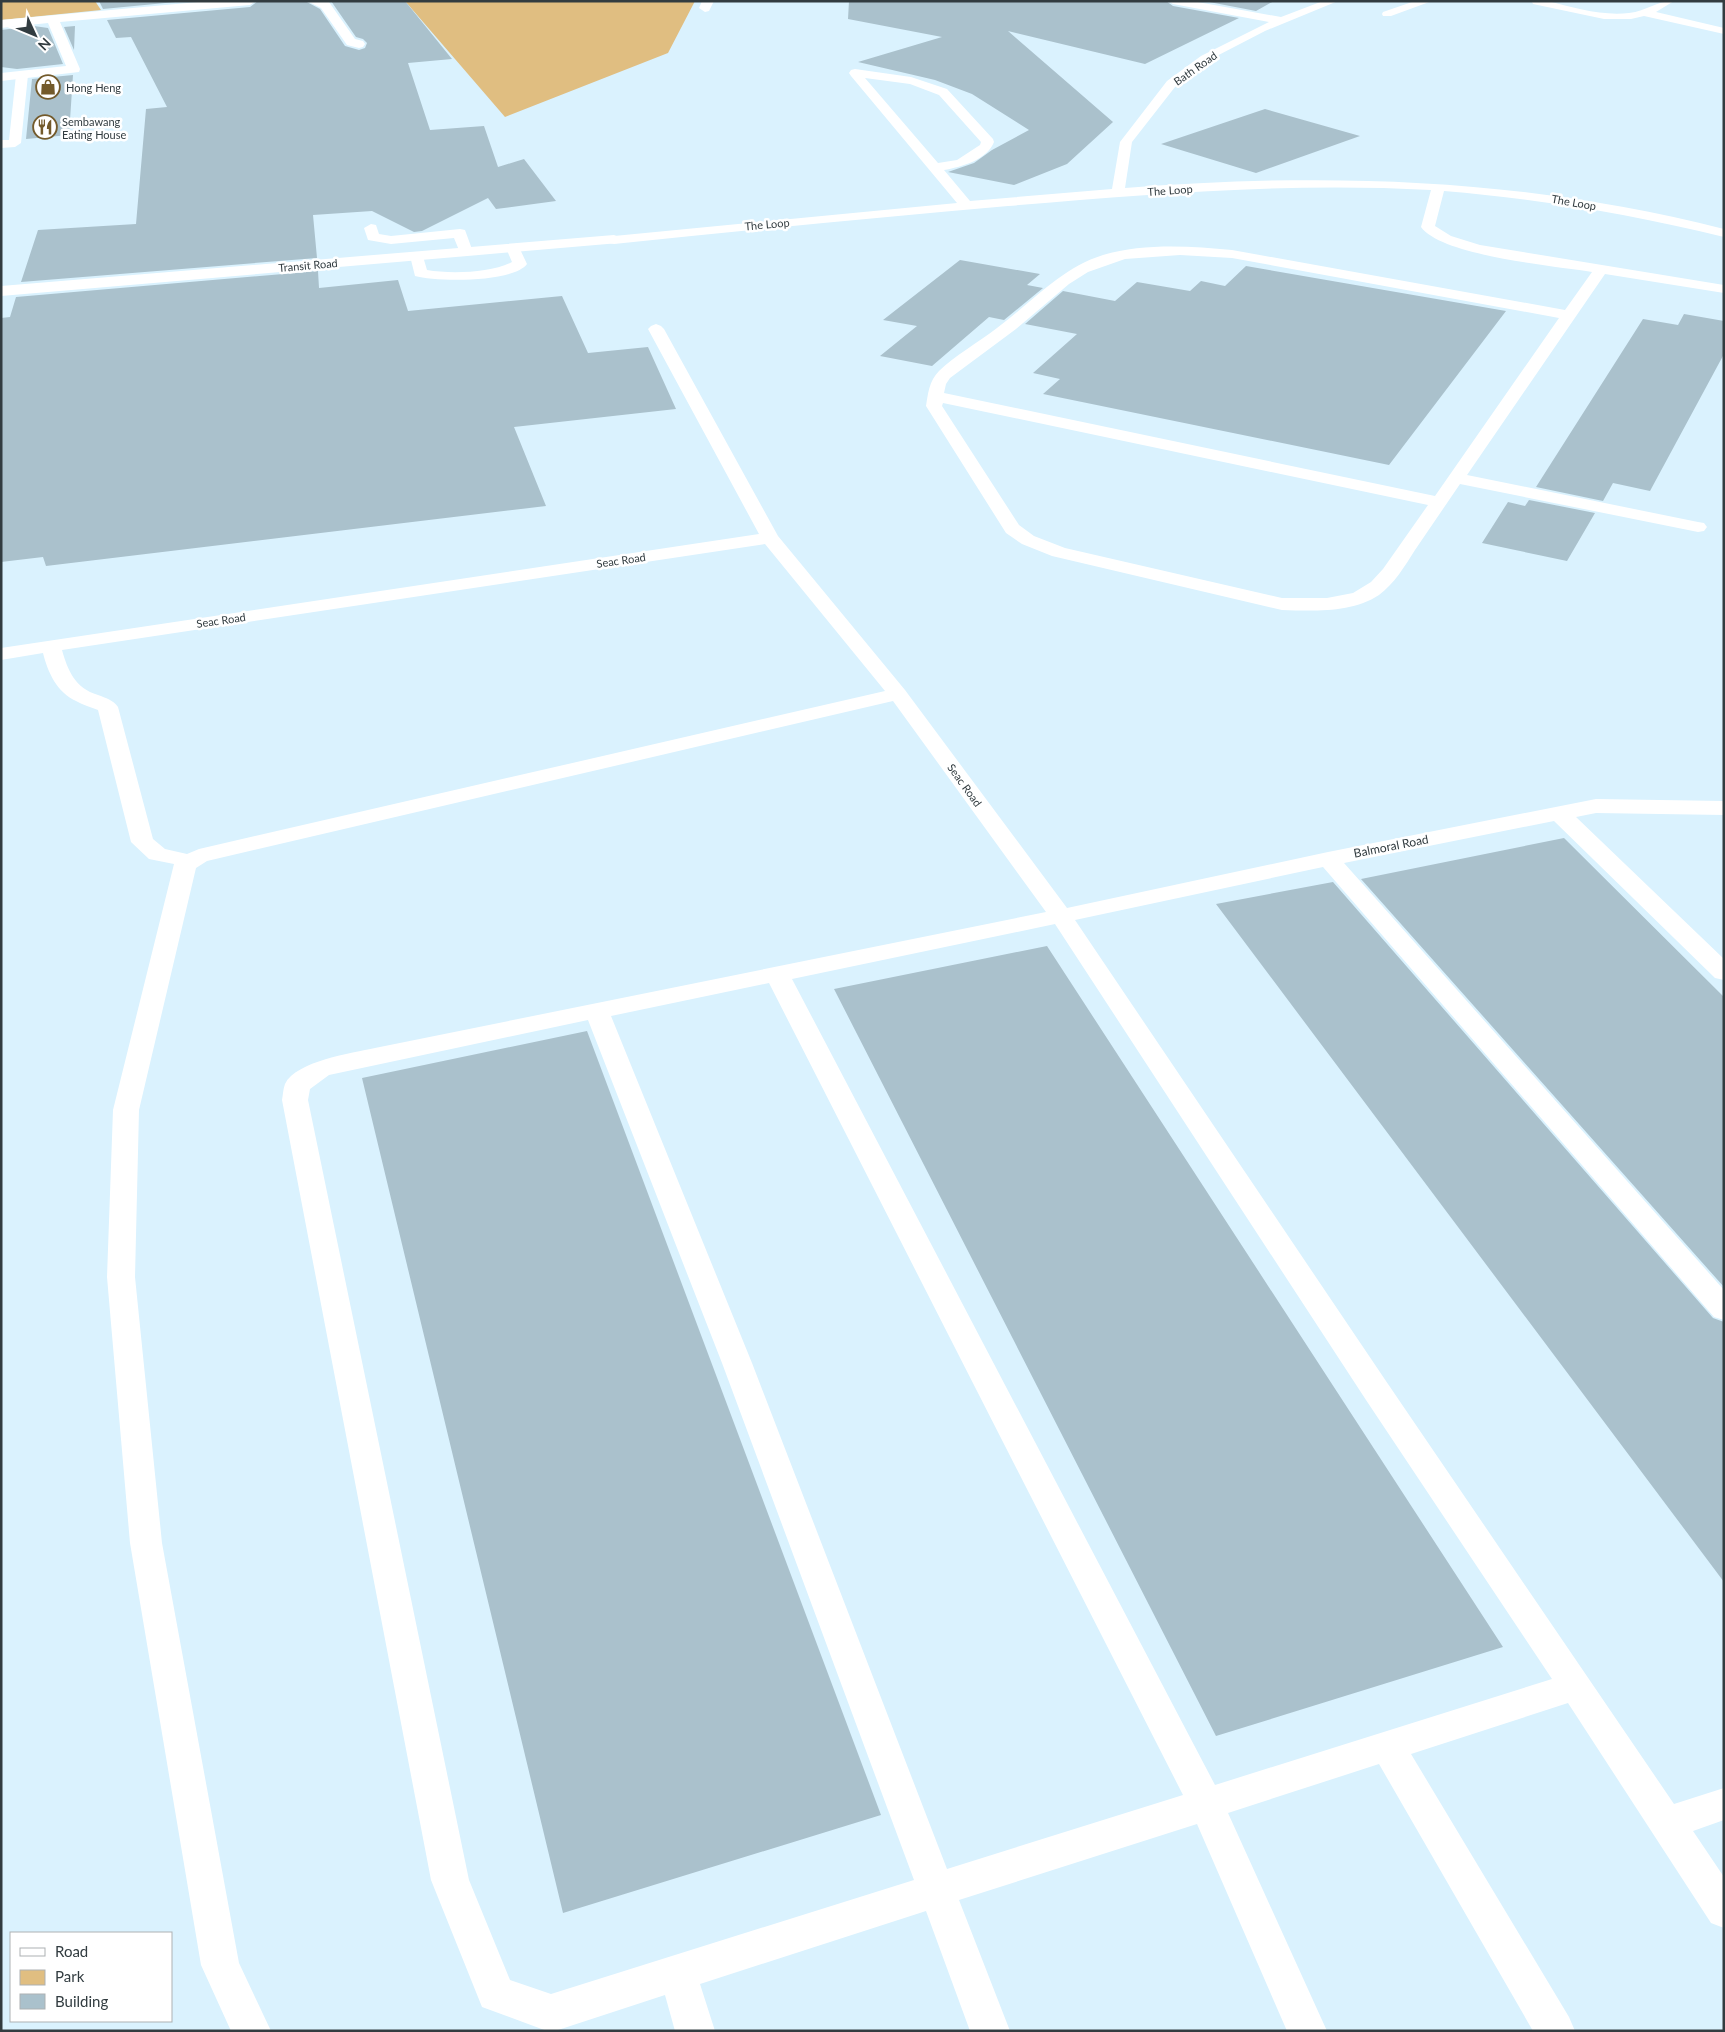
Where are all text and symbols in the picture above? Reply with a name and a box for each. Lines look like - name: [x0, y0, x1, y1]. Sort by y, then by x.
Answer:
- north arrow: [10, 10, 60, 60]
- text: N: [35, 35, 55, 54]
- street label: Bath Road: [1171, 48, 1219, 88]
- shop icon: Hong Heng: [35, 74, 61, 100]
- place label: Hong Heng: [66, 81, 121, 94]
- restaurant icon: Sembawang Eating House: [32, 114, 58, 140]
- place label: Sembawang Eating House: [62, 115, 126, 141]
- street label: The Loop: [1147, 182, 1193, 198]
- street label: The Loop: [1551, 192, 1597, 212]
- street label: The Loop: [744, 216, 790, 232]
- street label: Transit Road: [278, 256, 338, 274]
- street label: Seac Road: [595, 550, 647, 570]
- street label: Seac Road: [195, 610, 247, 630]
- street label: Seac Road: [945, 761, 985, 809]
- street label: Balmoral Road: [1352, 831, 1430, 861]
- legend: [10, 1932, 172, 2022]
- text: Road: [55, 1942, 88, 1960]
- text: Park: [55, 1967, 85, 1985]
- text: Building: [55, 1992, 108, 2010]

